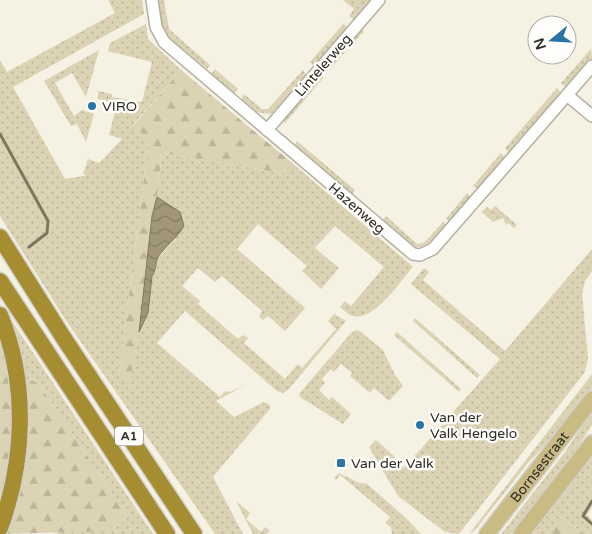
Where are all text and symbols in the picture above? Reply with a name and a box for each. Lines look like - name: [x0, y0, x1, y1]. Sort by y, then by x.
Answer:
- north arrow: [527, 15, 577, 65]
- street label: Lintelerweg: [292, 30, 355, 100]
- text: N: [530, 36, 550, 52]
- place label: VIRO: [102, 98, 137, 115]
- marker: VIRO: [86, 100, 98, 112]
- street label: Hazenweg: [325, 179, 388, 238]
- place label: Van der Valk Hengelo: [430, 409, 517, 442]
- marker: Van der Valk Hengelo: [414, 419, 426, 431]
- road number: A1: [115, 426, 143, 446]
- street label: Bornsestraat: [507, 428, 573, 506]
- place label: Van der Valk: [351, 455, 434, 472]
- marker: Van der Valk: [335, 457, 347, 469]

